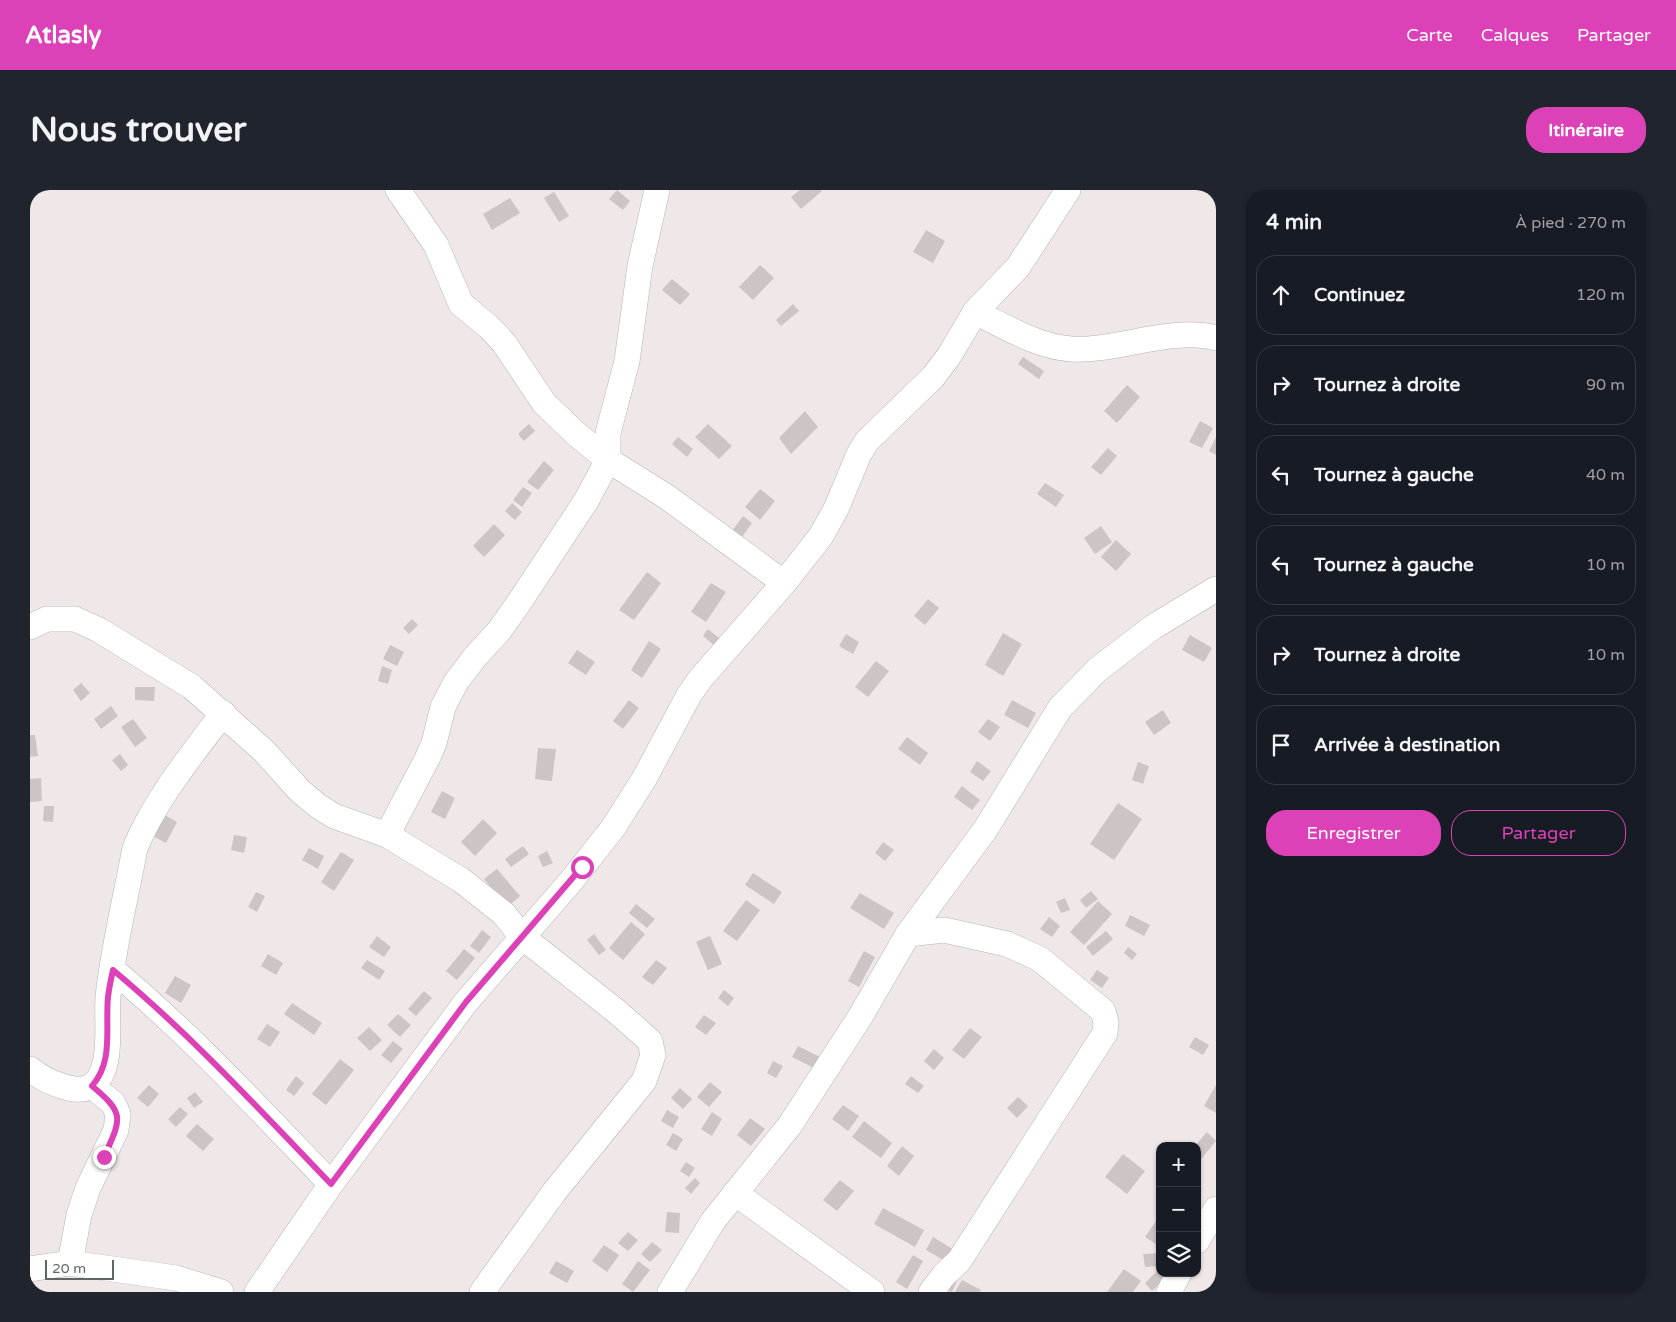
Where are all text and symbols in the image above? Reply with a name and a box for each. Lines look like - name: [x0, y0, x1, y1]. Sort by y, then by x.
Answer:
- text: Atlasly: [25, 21, 101, 50]
- text: Carte: [1406, 24, 1453, 46]
- text: Calques: [1481, 24, 1549, 46]
- text: Partager: [1577, 24, 1651, 46]
- button: Itinéraire: [1526, 107, 1646, 153]
- text: Nous trouver: [30, 109, 246, 151]
- text: 4 min: [1266, 210, 1322, 235]
- text: À pied · 270 m: [1515, 213, 1626, 233]
- icon: ahead: [1267, 281, 1295, 309]
- text: Continuez: [1314, 284, 1405, 306]
- text: 120 m: [1576, 285, 1625, 305]
- icon: right: [1267, 371, 1295, 399]
- text: Tournez à droite: [1314, 374, 1460, 396]
- text: 90 m: [1586, 375, 1625, 395]
- icon: left: [1267, 461, 1295, 489]
- text: Tournez à gauche: [1314, 464, 1474, 486]
- text: 40 m: [1586, 465, 1625, 485]
- icon: left: [1267, 551, 1295, 579]
- text: Tournez à gauche: [1314, 554, 1474, 576]
- text: 10 m: [1586, 555, 1625, 575]
- icon: right: [1267, 641, 1295, 669]
- text: Tournez à droite: [1314, 644, 1460, 666]
- text: 10 m: [1586, 645, 1625, 665]
- icon: arrive: [1267, 731, 1295, 759]
- text: Arrivée à destination: [1314, 734, 1500, 756]
- button: Enregistrer: [1266, 810, 1441, 856]
- button: Partager: [1451, 810, 1626, 856]
- route start: [571, 856, 594, 879]
- map controls: [1156, 1142, 1201, 1277]
- button: +: [1156, 1142, 1201, 1187]
- route end: [93, 1146, 116, 1169]
- button: −: [1156, 1187, 1201, 1232]
- button: layers: [1156, 1232, 1201, 1277]
- scale bar: [45, 1257, 114, 1280]
- text: 20 m: [52, 1260, 86, 1277]

